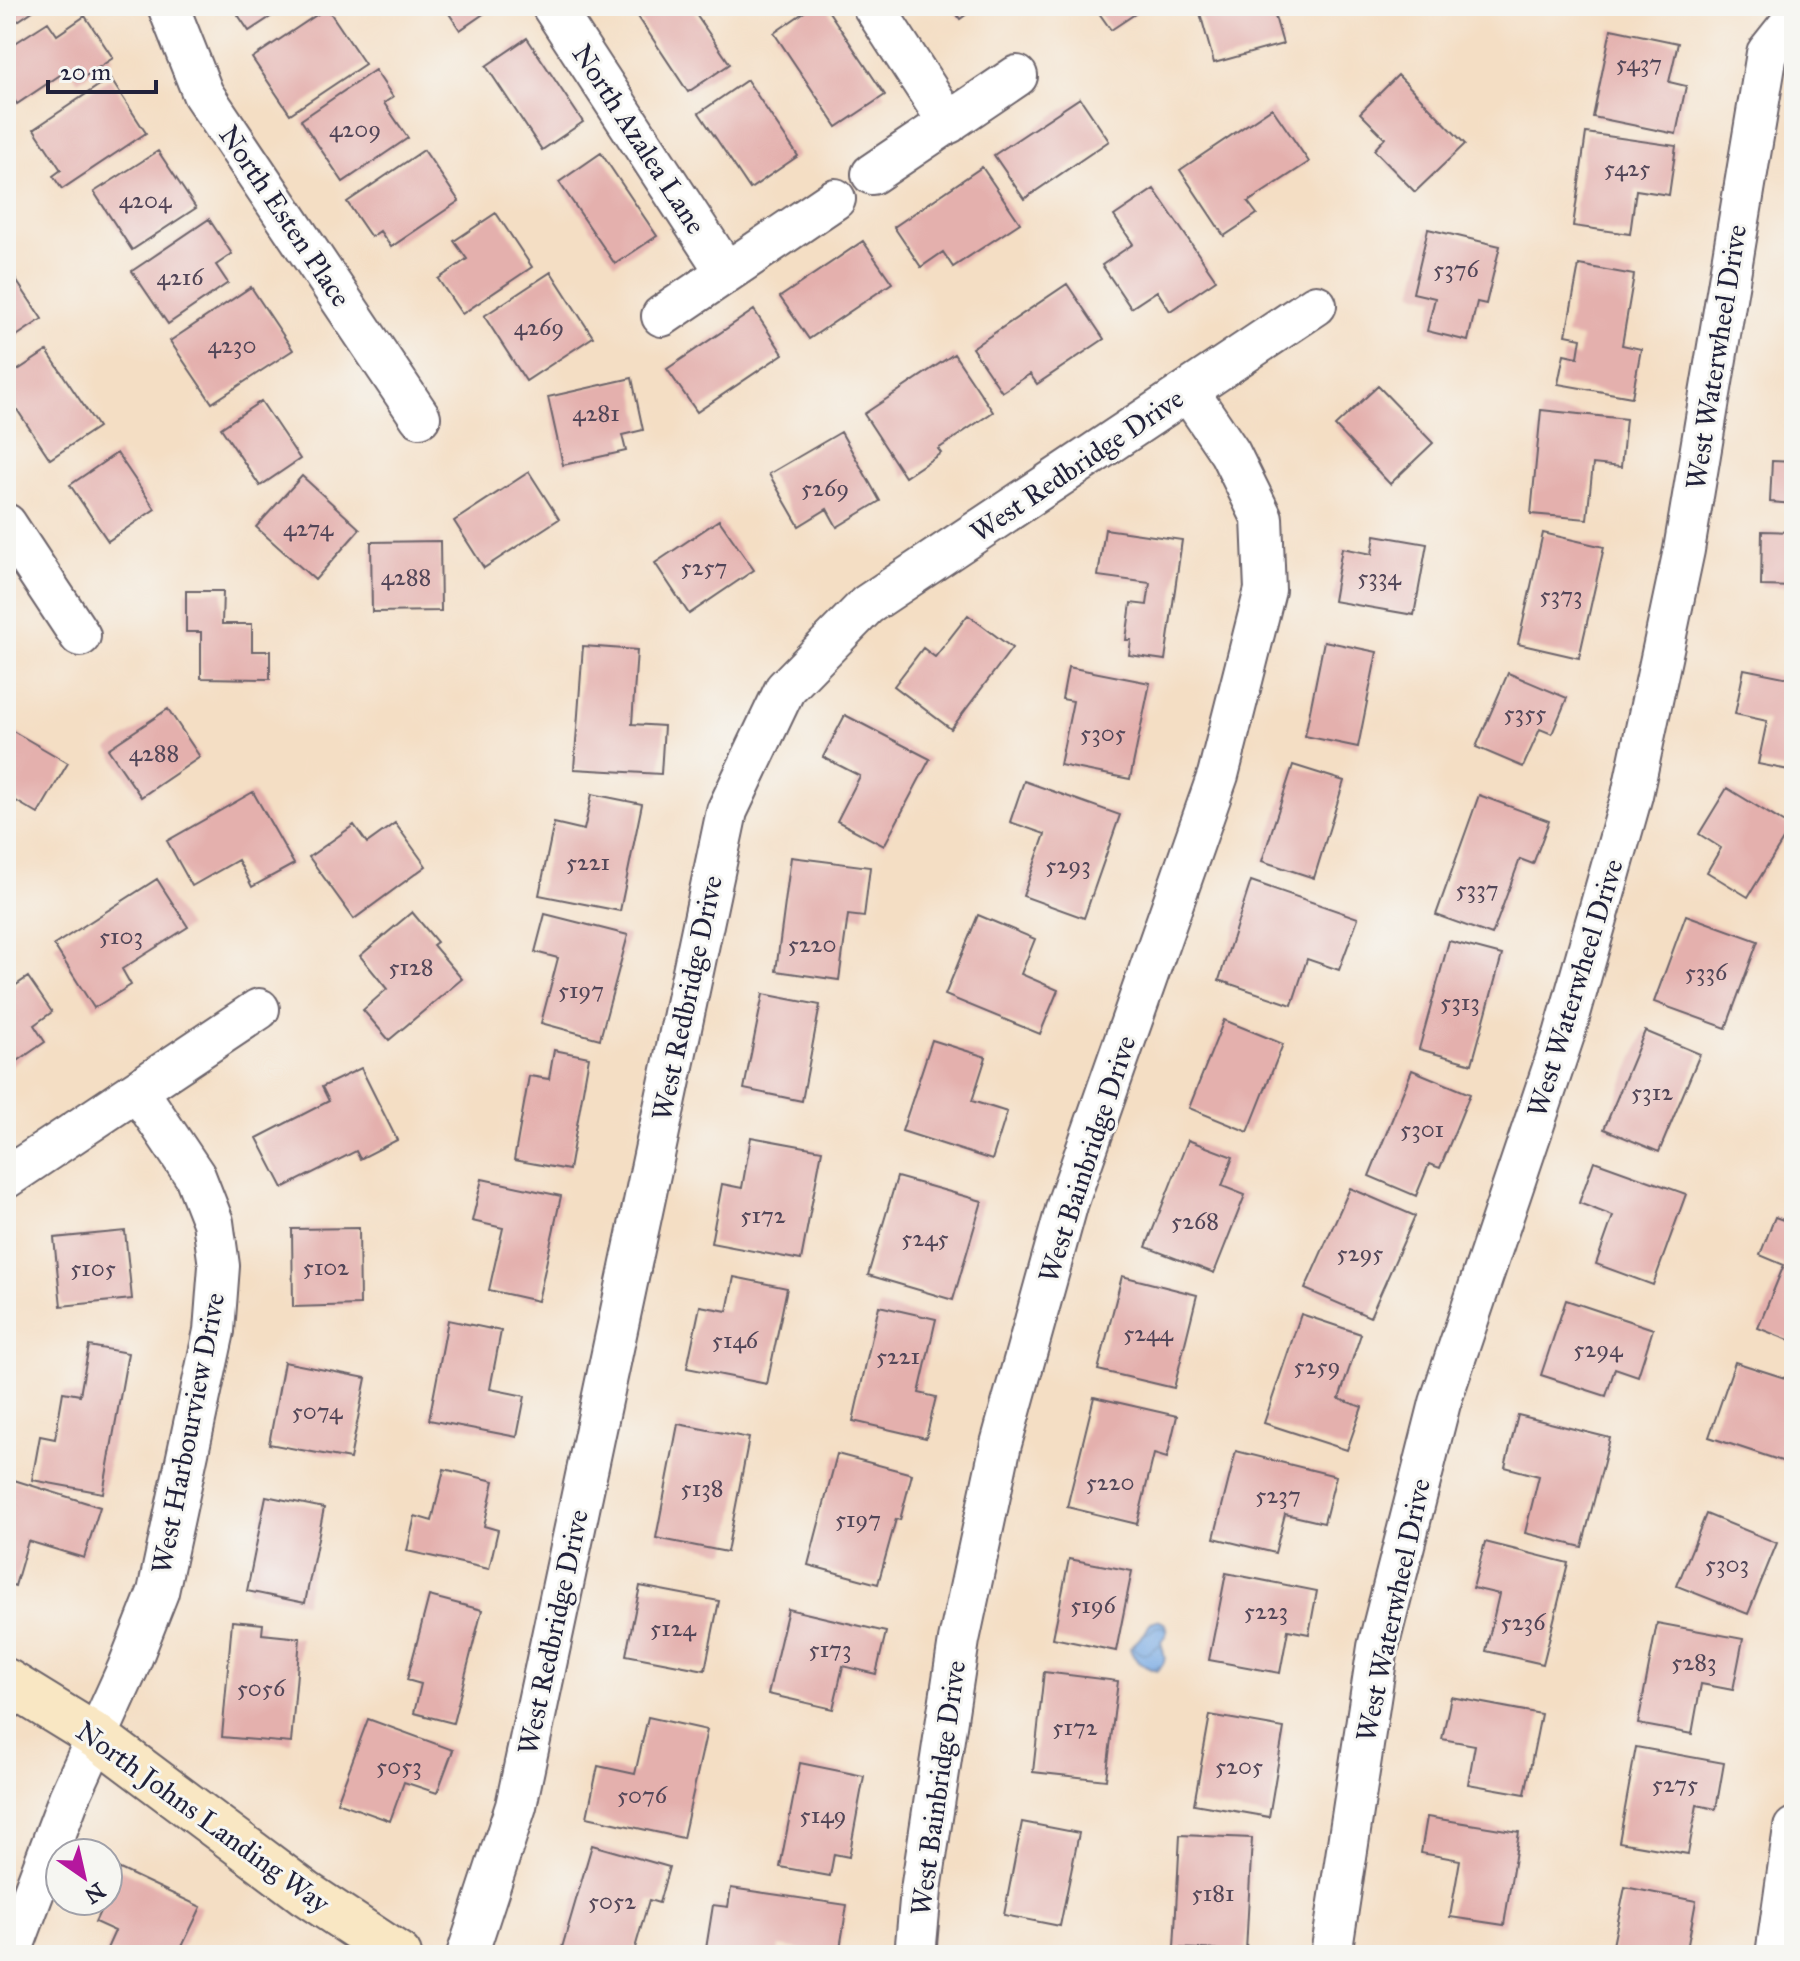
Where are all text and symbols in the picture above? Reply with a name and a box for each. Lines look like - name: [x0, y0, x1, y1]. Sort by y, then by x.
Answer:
- street label: North Azalea Lane: [565, 37, 713, 241]
- scale bar: [48, 44, 156, 94]
- house number: 5437: [1616, 48, 1662, 78]
- text: 20 m: [60, 57, 111, 87]
- house number: 4209: [329, 114, 381, 144]
- street label: North Esten Place: [211, 119, 359, 313]
- house number: 5425: [1604, 153, 1650, 183]
- house number: 4204: [119, 185, 172, 215]
- street label: West Waterwheel Drive: [1678, 222, 1754, 492]
- house number: 5376: [1433, 254, 1480, 284]
- house number: 4216: [157, 262, 204, 292]
- house number: 4269: [514, 312, 564, 342]
- house number: 4230: [208, 330, 256, 360]
- street label: West Redbridge Drive: [964, 381, 1190, 549]
- house number: 4281: [572, 398, 620, 428]
- house number: 5269: [801, 473, 849, 503]
- house number: 4274: [283, 513, 334, 543]
- house number: 5257: [681, 552, 727, 582]
- house number: 4288: [381, 562, 431, 592]
- house number: 5334: [1357, 562, 1401, 592]
- house number: 5373: [1539, 580, 1583, 610]
- house number: 5355: [1503, 698, 1547, 728]
- house number: 5305: [1080, 718, 1126, 748]
- house number: 4288: [129, 738, 179, 768]
- house number: 5221: [566, 847, 610, 877]
- house number: 5293: [1045, 850, 1091, 880]
- street label: West Waterwheel Drive: [1519, 855, 1631, 1121]
- street label: West Redbridge Drive: [644, 872, 730, 1124]
- house number: 5337: [1455, 874, 1499, 904]
- house number: 5103: [99, 921, 143, 951]
- house number: 5220: [788, 929, 836, 959]
- house number: 5128: [388, 952, 434, 982]
- house number: 5336: [1685, 957, 1728, 987]
- house number: 5197: [558, 975, 604, 1005]
- house number: 5313: [1440, 987, 1480, 1017]
- street label: West Bainbridge Drive: [1031, 1031, 1143, 1287]
- house number: 5312: [1631, 1077, 1673, 1107]
- house number: 5301: [1400, 1114, 1444, 1144]
- house number: 5172: [740, 1200, 786, 1230]
- house number: 5268: [1171, 1206, 1219, 1236]
- house number: 5245: [901, 1223, 949, 1253]
- house number: 5295: [1336, 1238, 1384, 1268]
- house number: 5102: [303, 1252, 349, 1282]
- house number: 5105: [70, 1253, 116, 1283]
- street label: West Harbourview Drive: [144, 1290, 232, 1576]
- house number: 5244: [1123, 1318, 1173, 1348]
- house number: 5146: [712, 1325, 759, 1355]
- house number: 5294: [1573, 1334, 1623, 1364]
- house number: 5221: [876, 1341, 920, 1371]
- house number: 5259: [1294, 1351, 1340, 1381]
- house number: 5074: [292, 1396, 343, 1426]
- house number: 5220: [1086, 1467, 1134, 1497]
- house number: 5138: [681, 1473, 724, 1503]
- street label: West Waterwheel Drive: [1348, 1475, 1438, 1745]
- house number: 5237: [1255, 1480, 1301, 1510]
- house number: 5197: [835, 1504, 881, 1534]
- street label: West Redbridge Drive: [510, 1506, 596, 1758]
- house number: 5303: [1705, 1549, 1749, 1579]
- house number: 5196: [1070, 1590, 1117, 1620]
- house number: 5223: [1244, 1596, 1288, 1626]
- house number: 5236: [1501, 1607, 1546, 1637]
- house number: 5124: [650, 1613, 697, 1643]
- house number: 5173: [808, 1634, 852, 1664]
- house number: 5283: [1671, 1647, 1717, 1677]
- street label: West Bainbridge Drive: [903, 1658, 973, 1918]
- house number: 5056: [237, 1673, 286, 1703]
- house number: 5172: [1052, 1712, 1098, 1742]
- street label: North Johns Landing Way: [70, 1714, 336, 1920]
- house number: 5053: [376, 1751, 422, 1781]
- house number: 5205: [1215, 1751, 1263, 1781]
- house number: 5275: [1652, 1769, 1698, 1799]
- house number: 5076: [617, 1780, 668, 1810]
- house number: 5149: [800, 1800, 846, 1830]
- north arrow: [44, 1837, 124, 1917]
- house number: 5181: [1192, 1878, 1234, 1908]
- house number: 5052: [588, 1886, 636, 1916]

